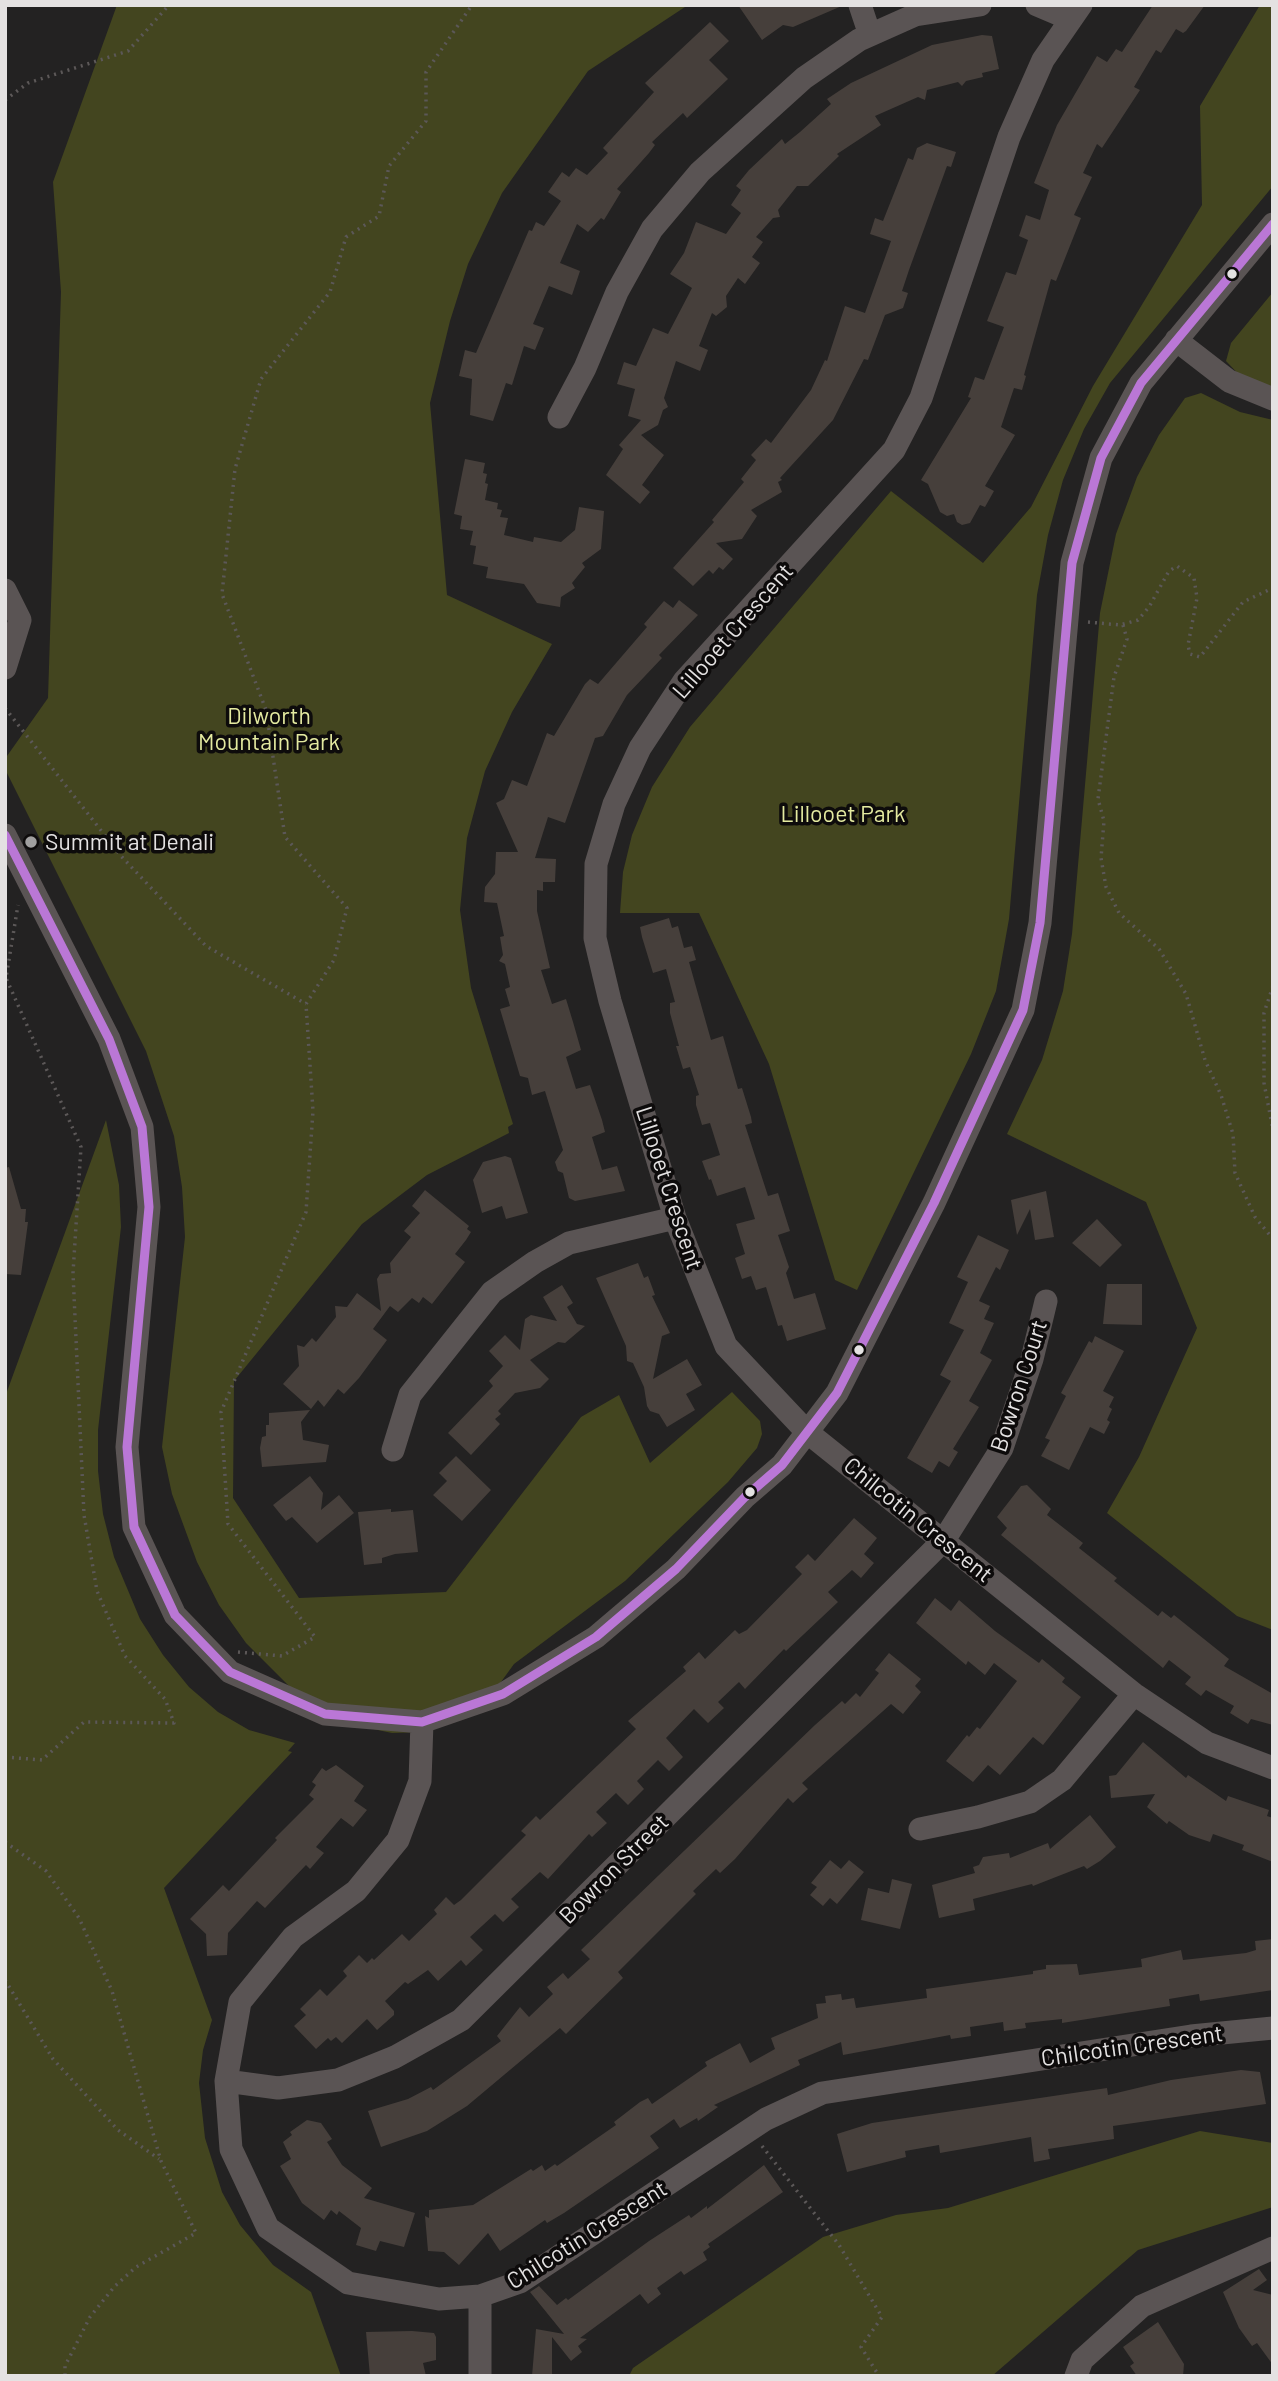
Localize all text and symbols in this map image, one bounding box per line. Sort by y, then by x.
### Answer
unlabelled marker [1225,267,1239,281]
street label: Lillooet Crescent [667,558,799,704]
park label: Dilworth Mountain Park [198,702,340,756]
park label: Lillooet Park [781,800,905,828]
place label: Summit at Denali [45,828,214,856]
marker: Summit at Denali [23,834,39,850]
street label: Lillooet Crescent [630,1103,708,1273]
street label: Bowron Court [985,1317,1053,1455]
unlabelled marker [852,1343,866,1357]
street label: Chilcotin Crescent [838,1452,998,1588]
unlabelled marker [743,1485,757,1499]
street label: Bowron Street [553,1808,675,1930]
street label: Chilcotin Crescent [1039,2020,1225,2072]
street label: Chilcotin Crescent [502,2175,672,2295]

